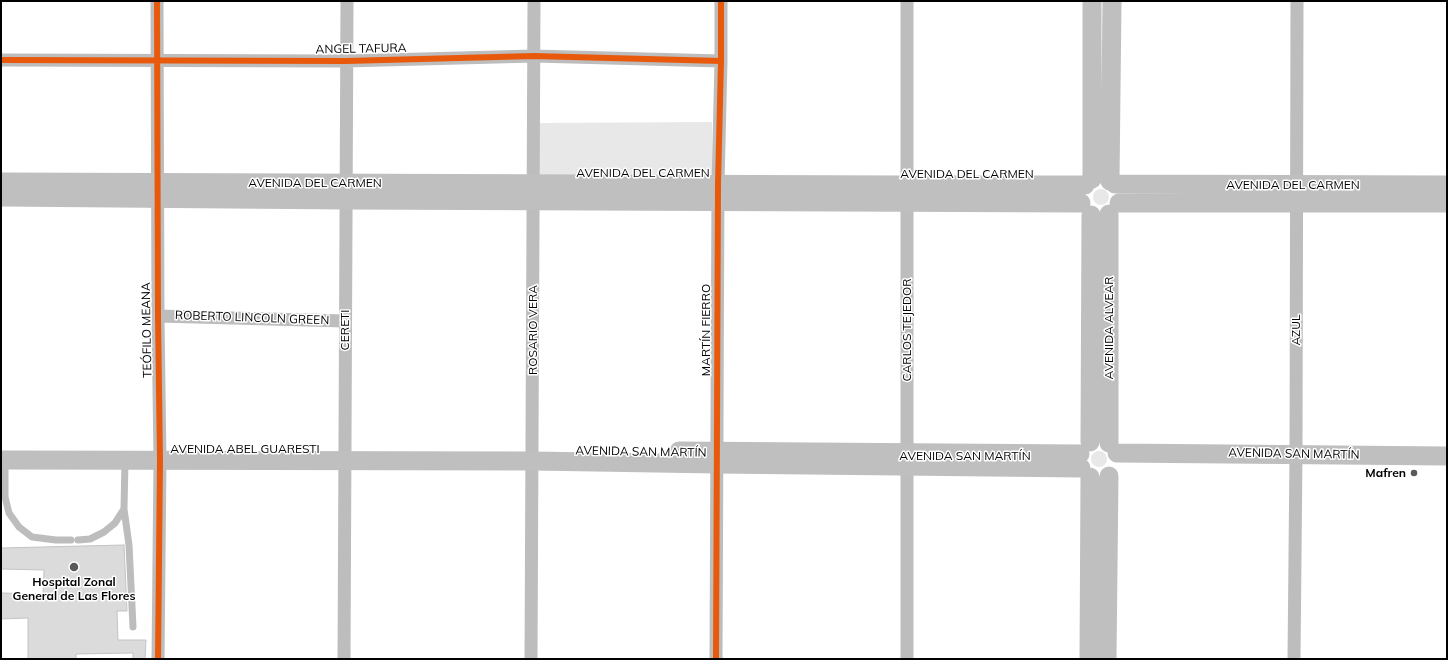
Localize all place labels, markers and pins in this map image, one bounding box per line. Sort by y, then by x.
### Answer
place label: Mafren [1365,466,1406,480]
marker: Mafren [1409,468,1419,478]
marker: Hospital Zonal General de Las Flores [68,561,80,573]
place label: Hospital Zonal General de Las Flores [13,575,135,603]

